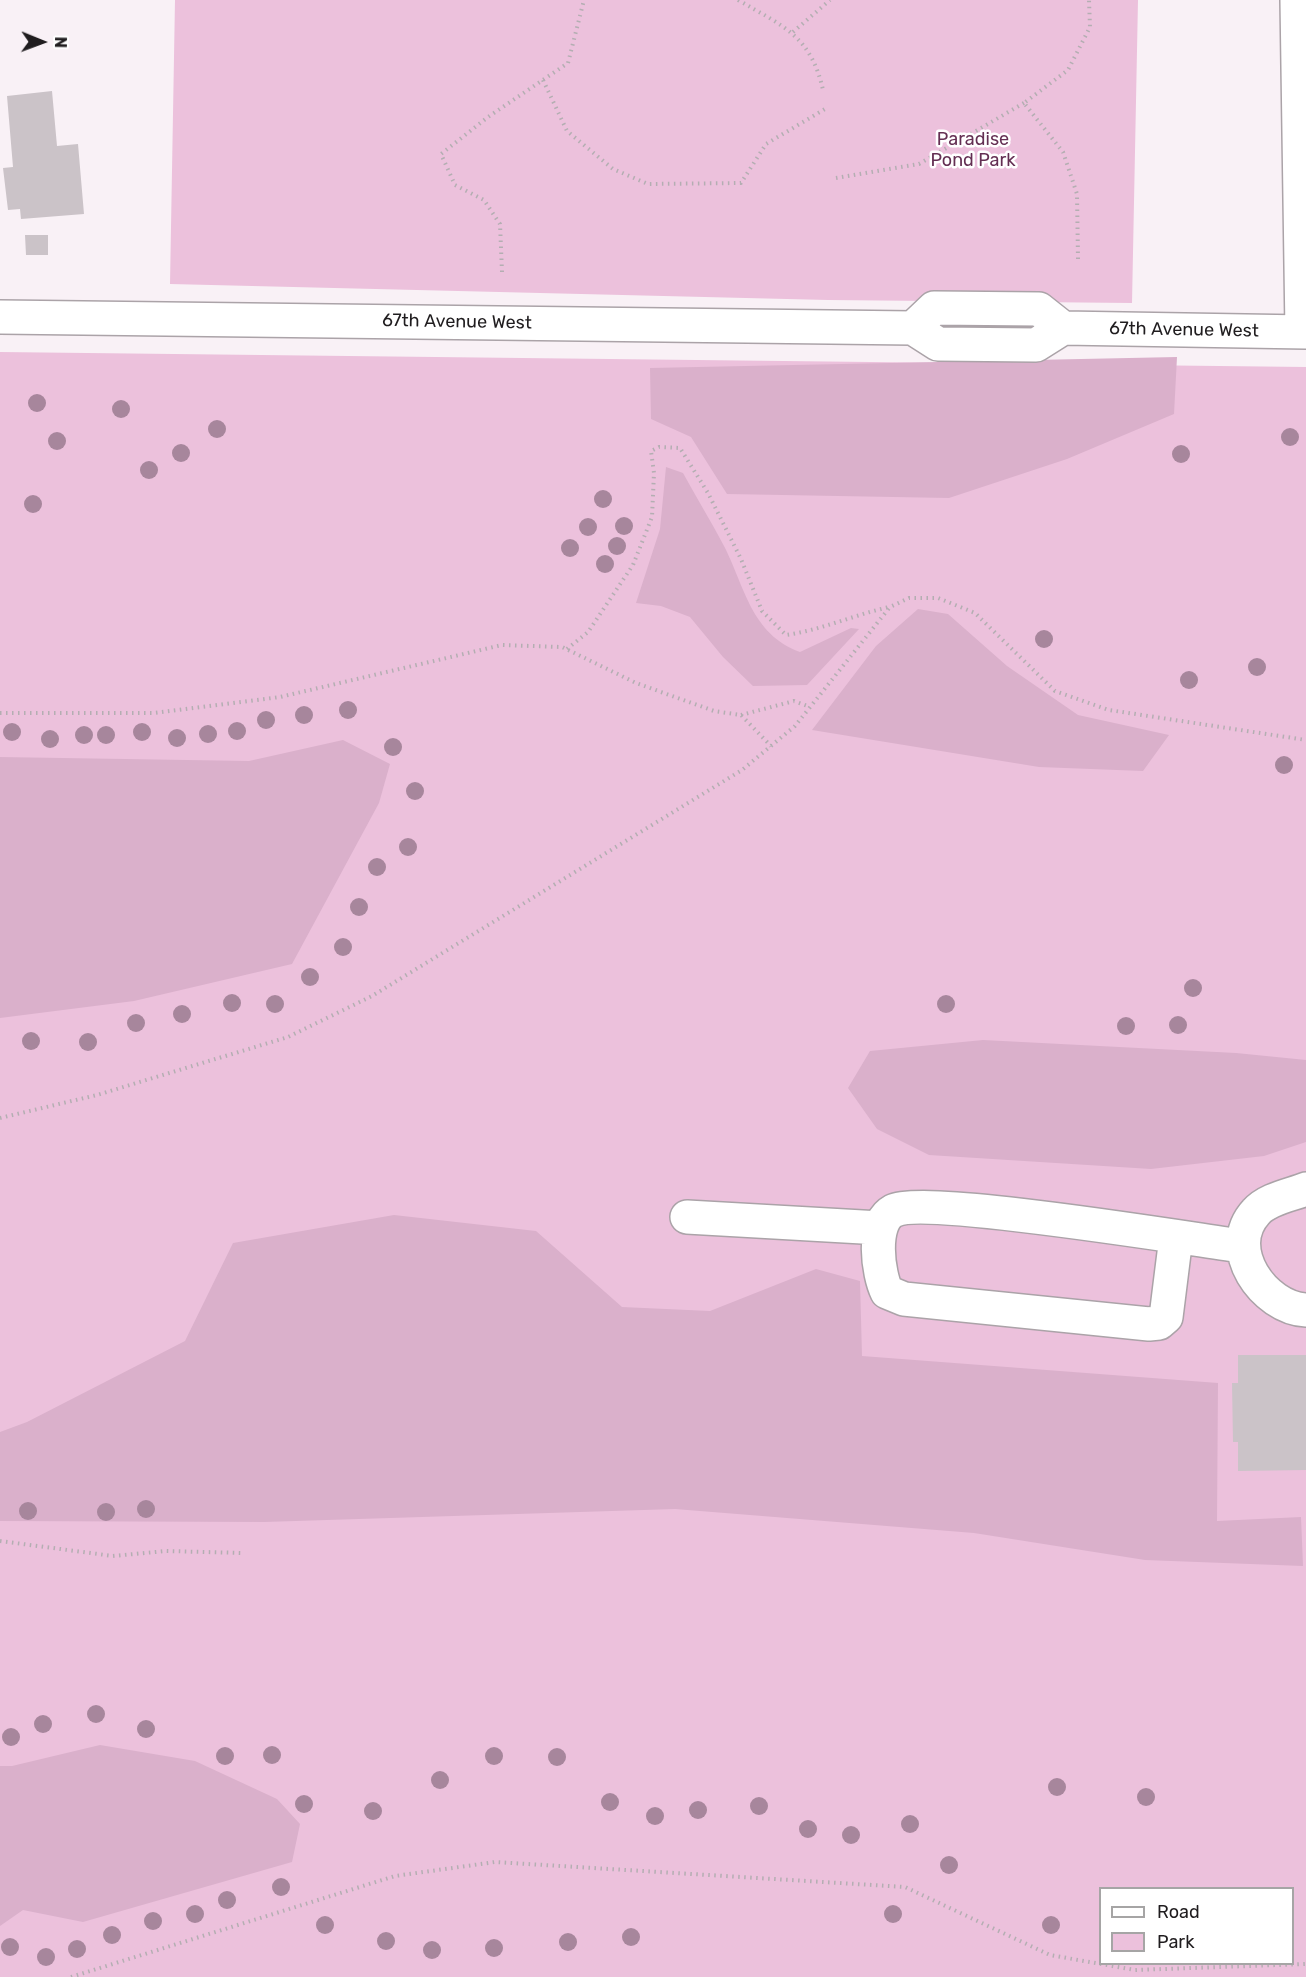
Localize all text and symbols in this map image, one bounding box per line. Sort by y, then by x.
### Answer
north arrow [12,12,72,72]
text: N [51,36,70,48]
park label: Paradise Pond Park [930,129,1016,172]
street label: 67th Avenue West [382,310,532,334]
street label: 67th Avenue West [1109,318,1259,342]
legend [1099,1887,1294,1965]
text: Road [1157,1901,1200,1923]
text: Park [1157,1931,1194,1953]

